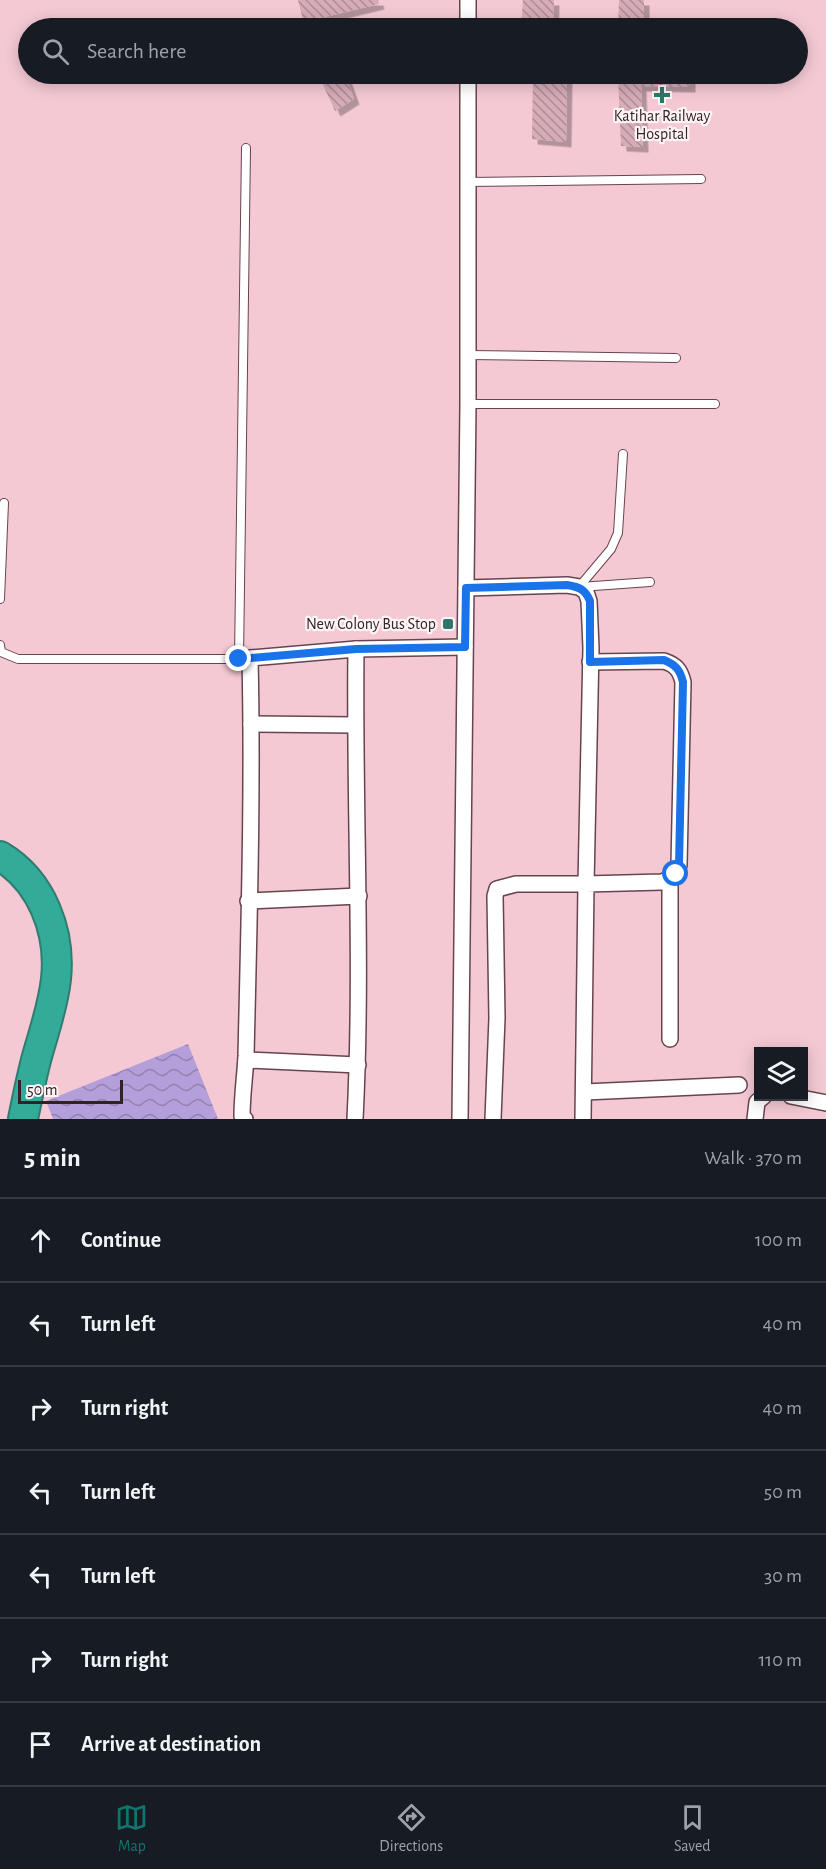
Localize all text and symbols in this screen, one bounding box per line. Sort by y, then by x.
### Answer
search box [18,18,808,84]
icon: search [39,35,72,68]
text: Search here [87,40,186,62]
marker: Katihar Railway Hospital [653,86,671,104]
place label: Katihar Railway Hospital [614,108,710,142]
place label: New Colony Bus Stop [306,616,436,633]
marker: New Colony Bus Stop [441,617,455,631]
route end [225,645,251,671]
route start [662,860,688,886]
map controls [754,1047,808,1101]
button: layers [754,1047,808,1101]
scale bar [18,1077,123,1104]
text: 50 m [27,1082,58,1098]
text: 5 min [24,1145,81,1171]
text: Walk · 370 m [704,1148,802,1168]
icon: ahead [24,1224,57,1257]
text: Continue [81,1229,161,1251]
text: 100 m [755,1230,802,1250]
icon: left [24,1308,57,1341]
text: Turn left [81,1313,155,1335]
text: 40 m [763,1314,802,1334]
icon: right [24,1392,57,1425]
text: Turn right [81,1397,168,1419]
text: 40 m [763,1398,802,1418]
icon: left [24,1476,57,1509]
text: Turn left [81,1481,155,1503]
text: 50 m [764,1482,802,1502]
icon: left [24,1560,57,1593]
text: Turn left [81,1565,155,1587]
text: 30 m [764,1566,802,1586]
icon: right [24,1644,57,1677]
text: Turn right [81,1649,168,1671]
text: 110 m [758,1650,802,1670]
icon: arrive [24,1728,57,1761]
text: Arrive at destination [81,1733,261,1755]
tab: Map [115,1801,148,1856]
tab: Directions [379,1801,443,1856]
tab: Saved [674,1801,711,1856]

